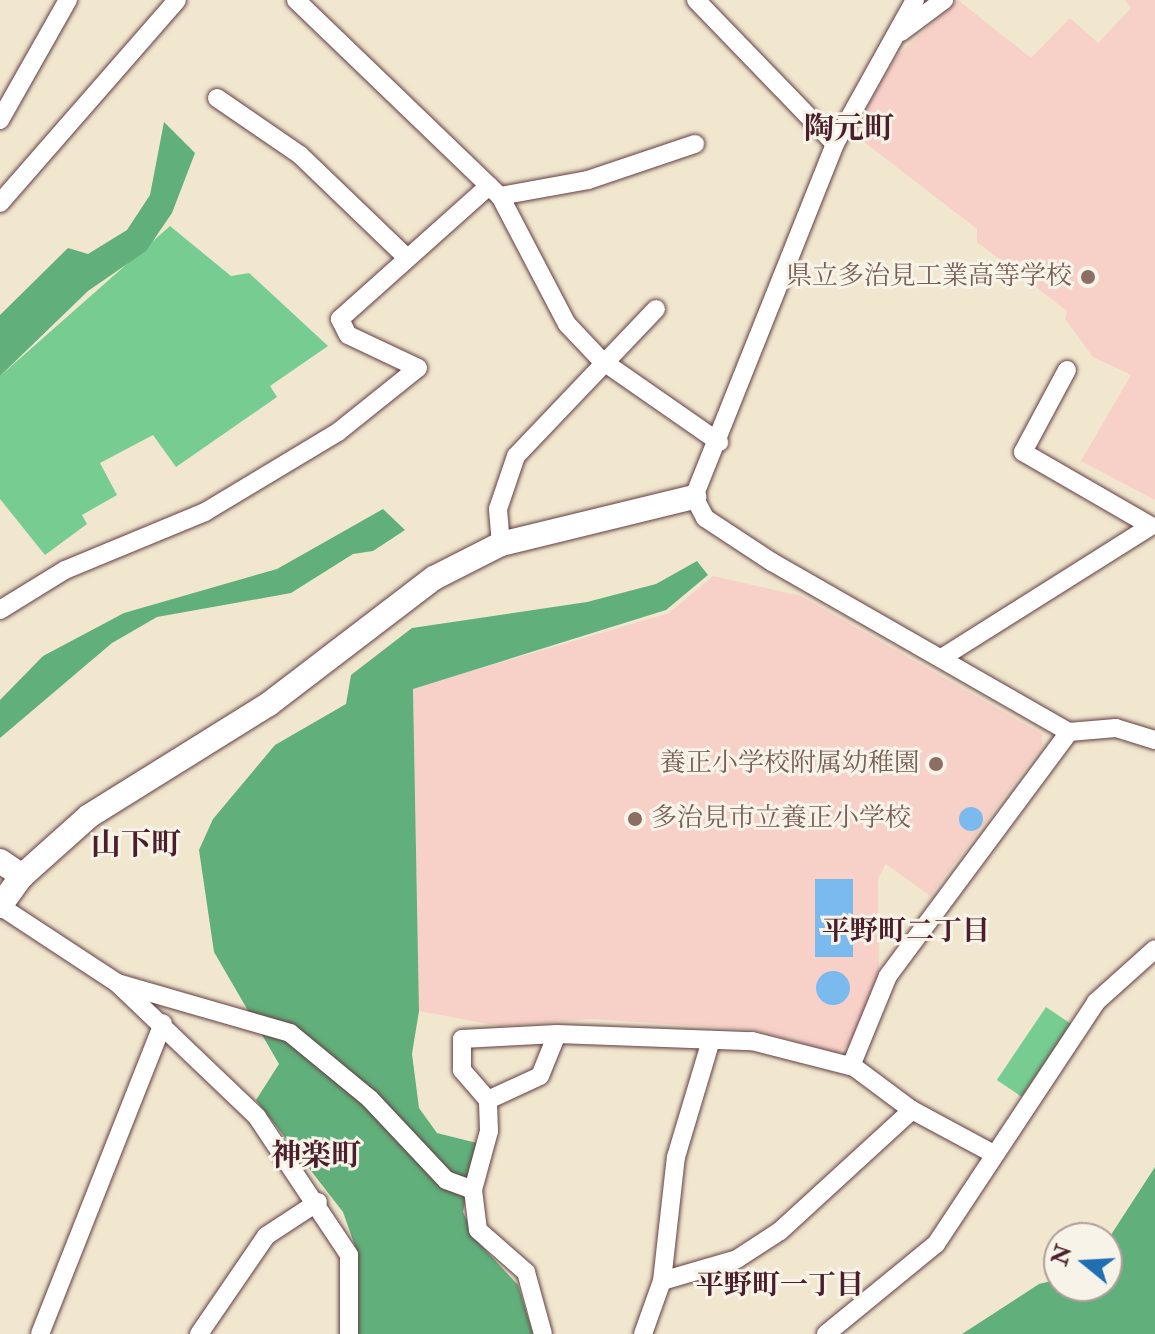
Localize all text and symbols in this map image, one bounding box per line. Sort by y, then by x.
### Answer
district label: 陶元町 [804,111,894,147]
place label: 県立多治見工業高等学校 [786,261,1072,293]
marker: 県立多治見工業高等学校 [1079,268,1097,286]
place label: 養正小学校附属幼稚園 [660,748,920,780]
marker: 養正小学校附属幼稚園 [927,755,945,773]
place label: 多治見市立養正小学校 [651,803,911,835]
marker: 多治見市立養正小学校 [626,810,644,828]
district label: 山下町 [91,827,181,863]
district label: 平野町二丁目 [822,915,990,949]
district label: 神楽町 [271,1138,361,1174]
north arrow [1043,1222,1123,1302]
text: N [1046,1242,1078,1269]
district label: 平野町一丁目 [696,1269,864,1303]

